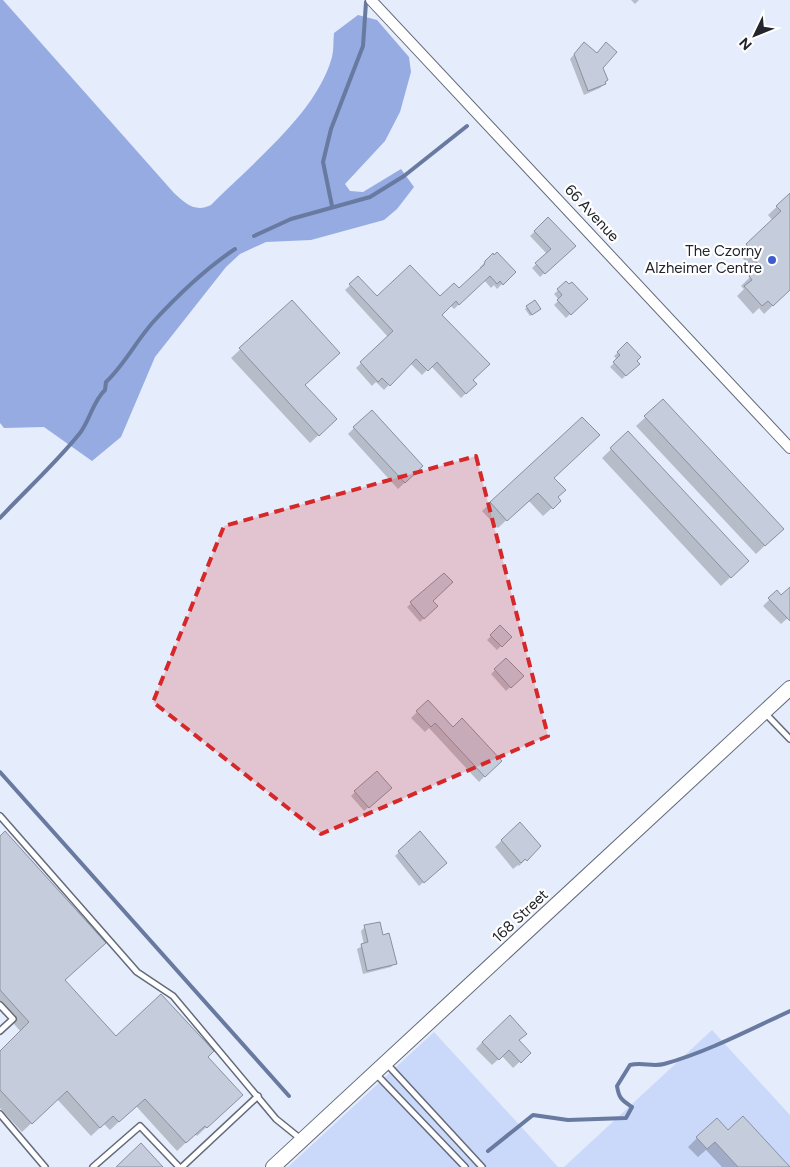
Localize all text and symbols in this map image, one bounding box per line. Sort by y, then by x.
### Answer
north arrow [730,10,780,60]
text: N [736,34,756,53]
street label: 66 Avenue [561,181,623,245]
place label: The Czorny Alzheimer Centre [645,242,762,277]
marker: The Czorny Alzheimer Centre [766,254,778,266]
street label: 168 Street [488,885,552,946]

